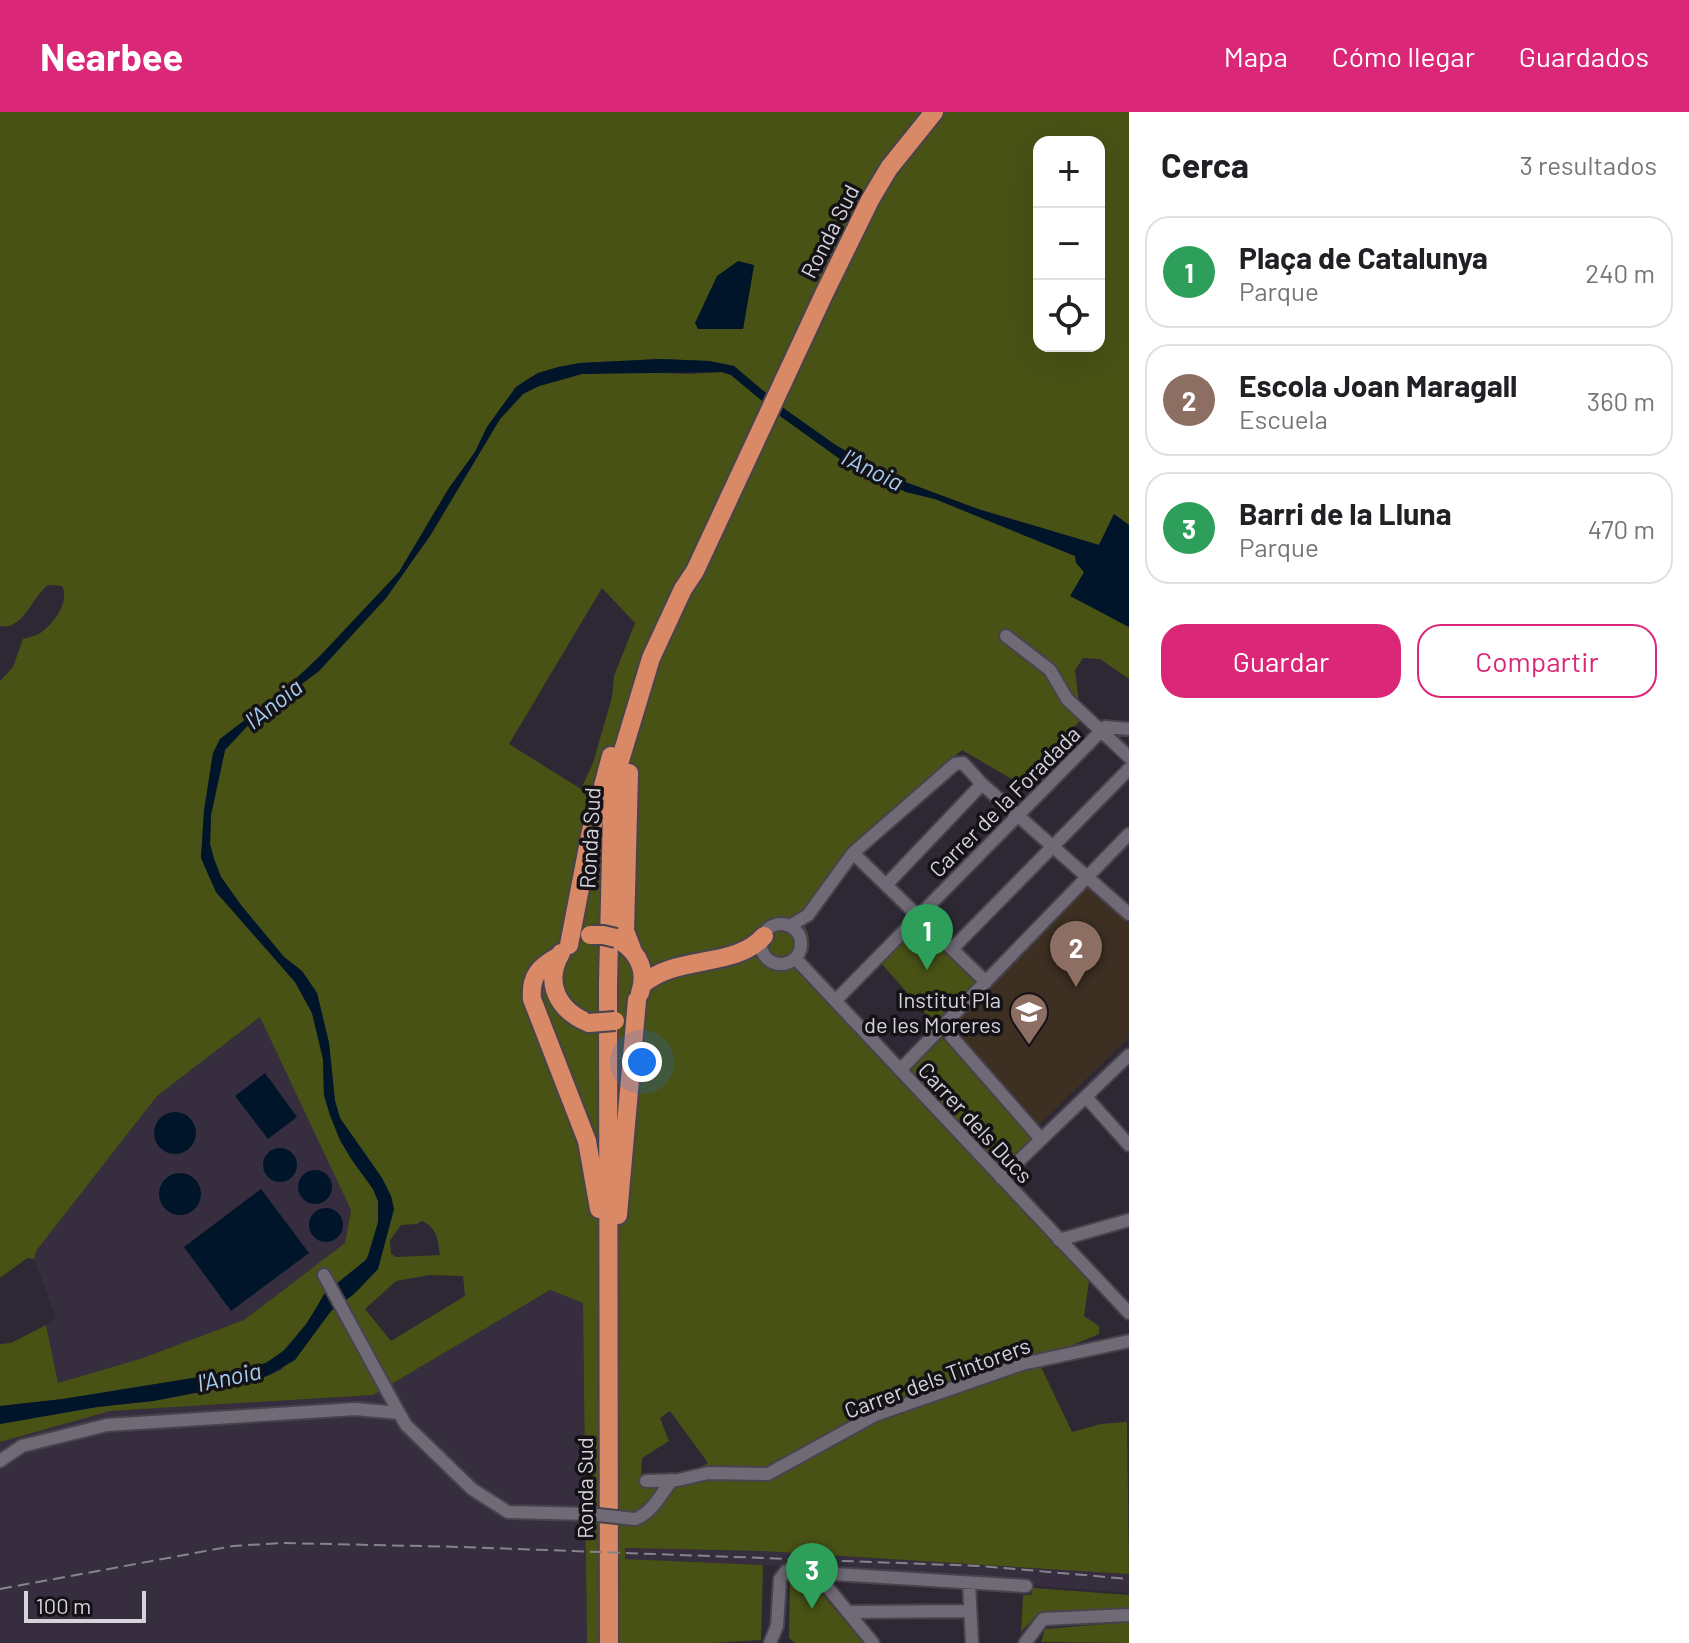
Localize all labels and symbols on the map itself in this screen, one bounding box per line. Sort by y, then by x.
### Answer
street label: Ronda Sud [794,180,864,282]
water label: l'Anoia [837,442,909,496]
water label: l'Anoia [239,672,307,734]
street label: Carrer de la Foradada [923,720,1085,882]
street label: Ronda Sud [573,787,605,889]
pin: 1 [901,904,953,970]
pin: 2 [1050,921,1102,987]
place label: Institut Pla de les Moreres [864,986,1001,1037]
school or university icon: Institut Pla de les Moreres [1008,991,1050,1046]
your location [622,1042,662,1082]
street label: Carrer dels Ducs [914,1056,1038,1188]
street label: Carrer dels Tintorers [841,1331,1033,1423]
water label: l'Anoia [194,1355,264,1397]
street label: Ronda Sud [571,1437,597,1539]
pin: 3 [786,1543,838,1609]
scale bar [24,1587,146,1623]

